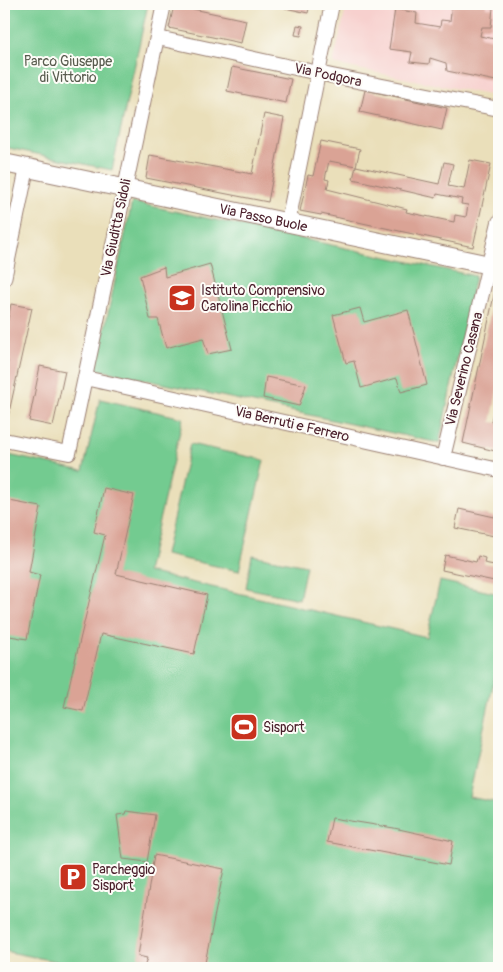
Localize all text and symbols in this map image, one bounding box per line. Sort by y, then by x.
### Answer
park label: Parco Giuseppe di Vittorio [24,53,112,86]
street label: Via Podgora [293,60,363,90]
street label: Via Giuditta Sidoli [97,177,135,279]
street label: Via Passo Buole [218,200,309,235]
place label: Istituto Comprensivo Carolina Picchio [201,282,325,315]
school or university icon: Istituto Comprensivo Carolina Picchio [167,283,197,313]
street label: Via Severino Casana [442,310,486,428]
street label: Via Berruti e Ferrero [233,403,351,446]
sports icon: Sisport [229,712,259,742]
place label: Sisport [263,719,305,736]
place label: Parcheggio Sisport [92,861,156,894]
parking icon: Parcheggio Sisport [58,862,88,892]

